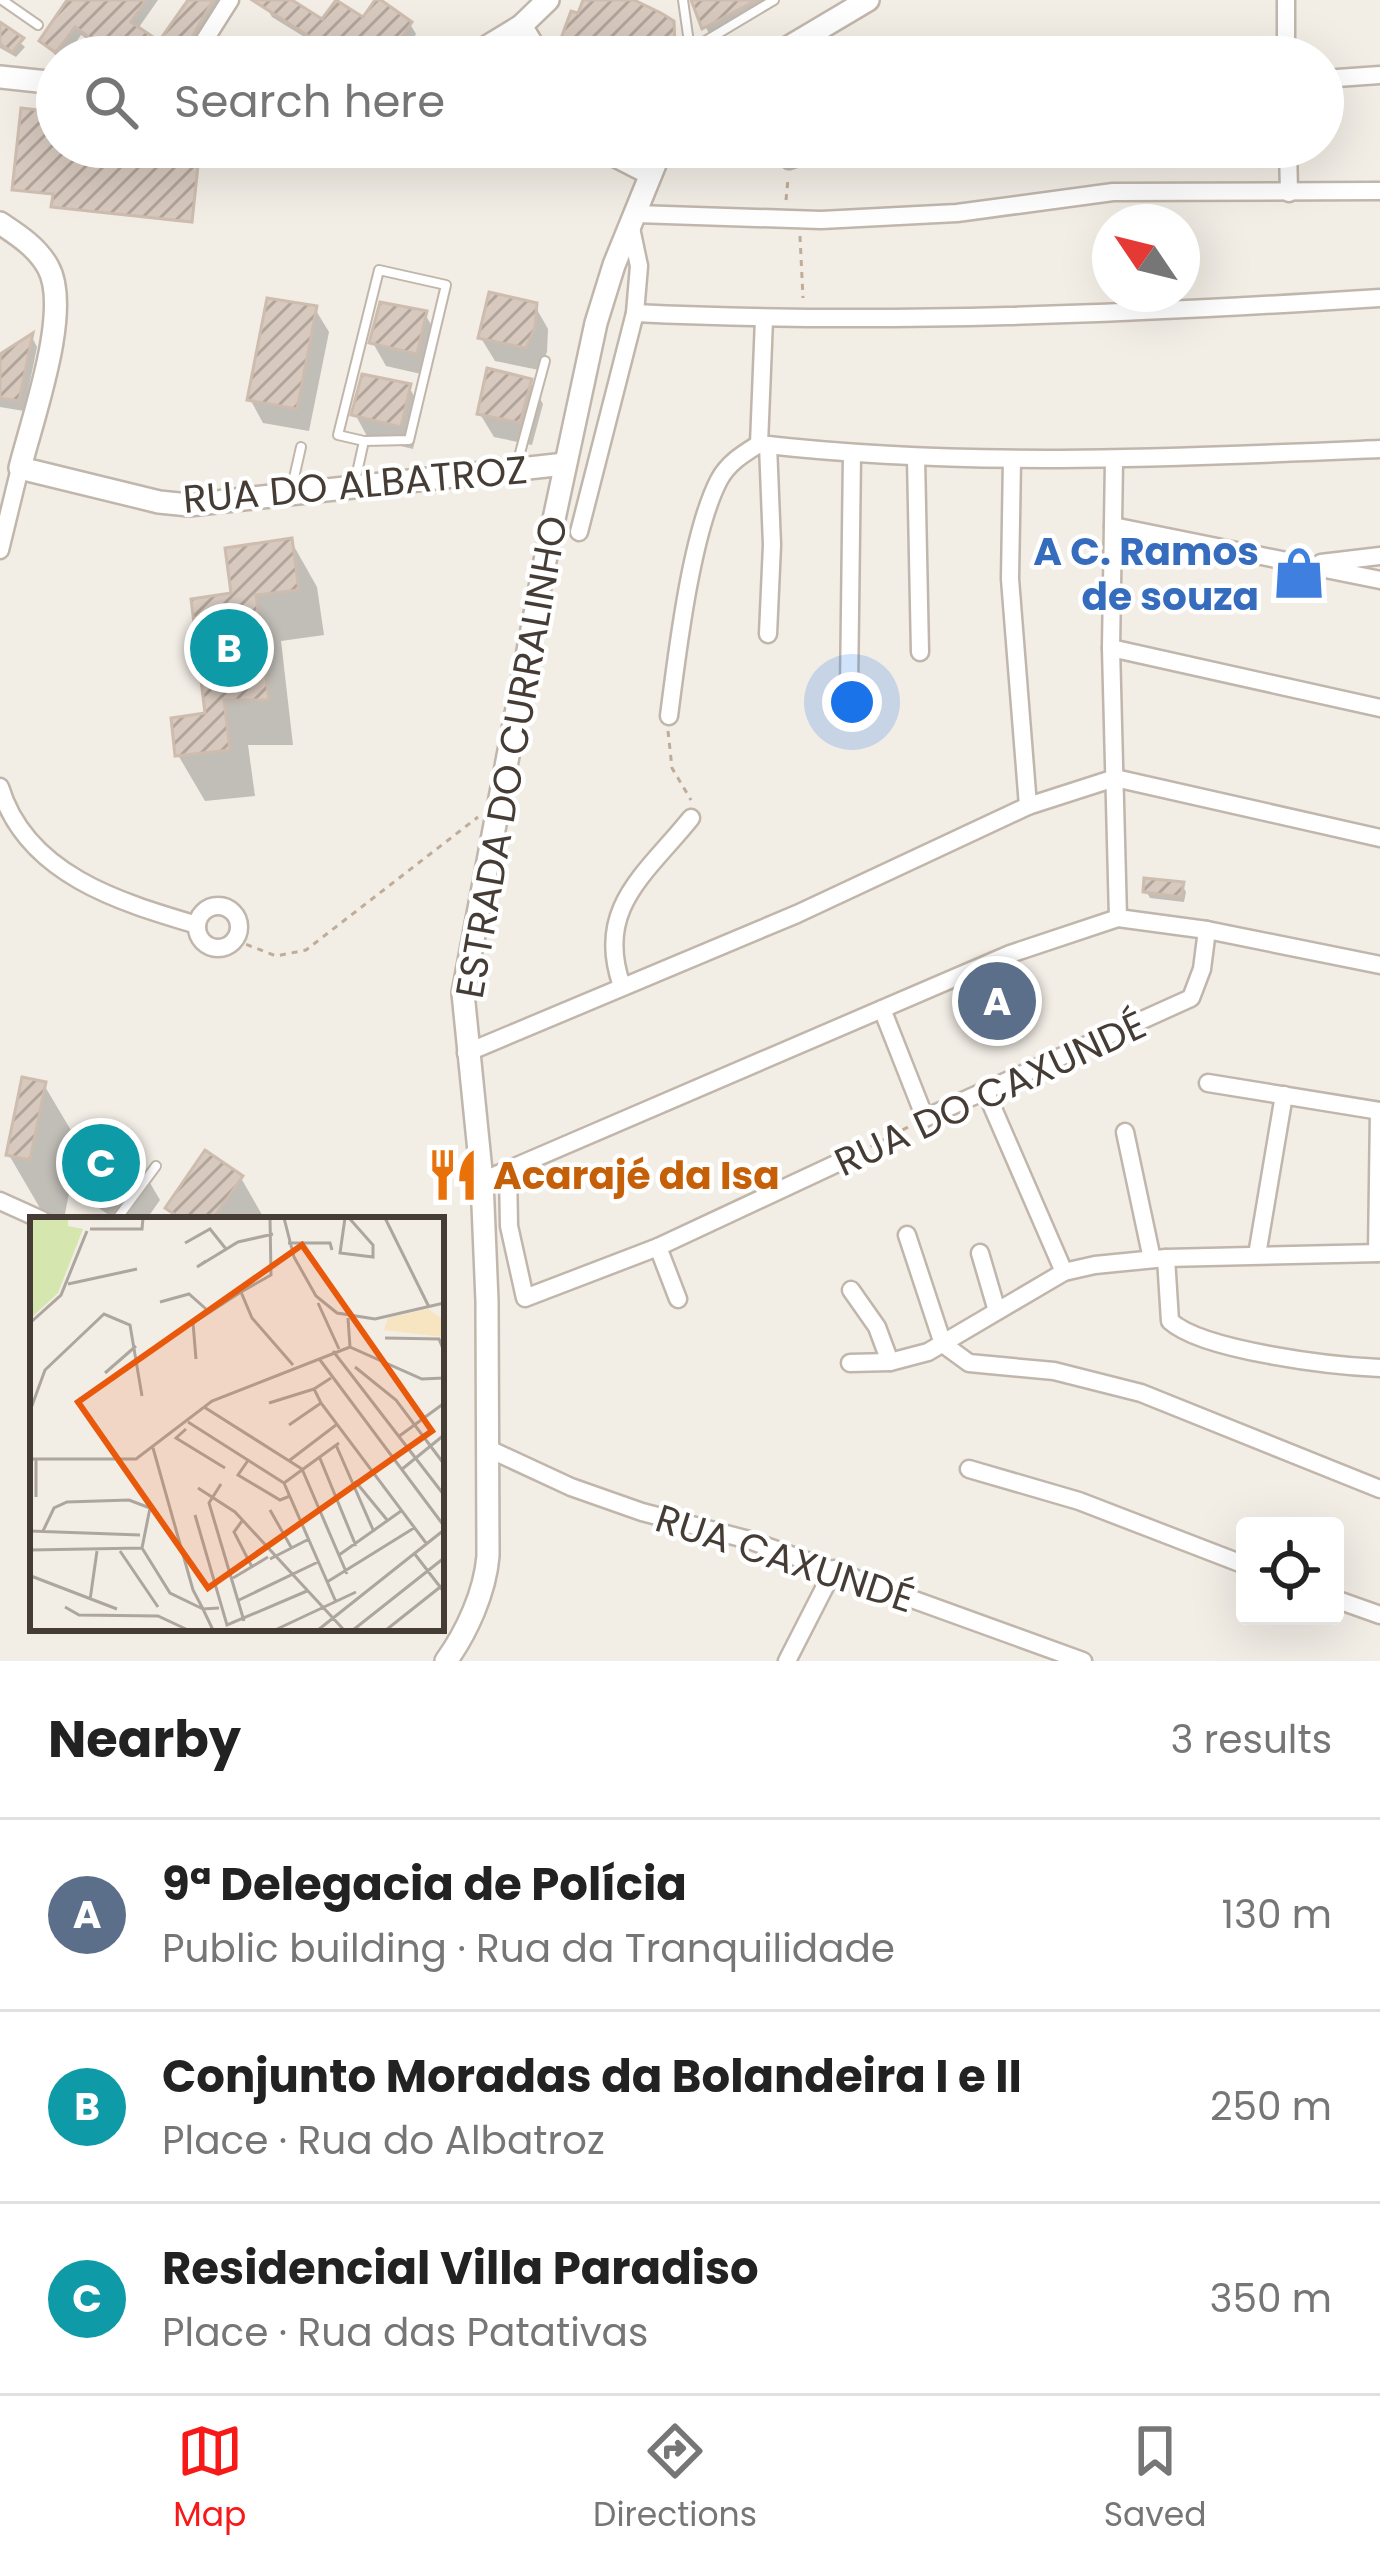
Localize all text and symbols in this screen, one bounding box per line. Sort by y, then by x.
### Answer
search box [36,36,1344,168]
icon: search [78,69,144,135]
text: Search here [174,70,445,133]
north arrow [1092,204,1200,312]
street label: RUA DO ALBATROZ [181,442,529,527]
street label: ESTRADA DO CURRALINHO [442,512,581,1002]
place label: A C. Ramos de souza [1033,524,1259,624]
shop icon: A C. Ramos de souza [1270,544,1328,602]
pin: B [190,603,268,693]
your location [822,672,882,732]
pin: A [958,956,1036,1046]
street label: RUA DO CAXUNDÉ [827,1001,1153,1185]
pin: C [62,1118,140,1208]
restaurant icon: Acarajé da Isa [424,1146,482,1204]
place label: Acarajé da Isa [493,1148,780,1203]
inset map [30,1217,444,1631]
street label: RUA CAXUNDÉ [649,1491,921,1626]
map controls [1236,1517,1344,1625]
button: locate [1236,1517,1344,1625]
text: Nearby [48,1703,241,1775]
text: 3 results [1170,1712,1332,1767]
text: 9ª Delegacia de Polícia [162,1853,687,1916]
text: A [73,1887,101,1942]
text: 130 m [1221,1887,1332,1942]
text: Public building · Rua da Tranquilidade [162,1921,895,1976]
text: Conjunto Moradas da Bolandeira I e II [162,2045,1022,2108]
text: B [74,2079,100,2134]
text: 250 m [1210,2079,1332,2134]
text: Place · Rua do Albatroz [162,2113,605,2168]
text: Residencial Villa Paradiso [162,2237,759,2300]
text: C [72,2271,102,2326]
text: 350 m [1209,2271,1332,2326]
text: Place · Rua das Patativas [162,2305,648,2360]
tab: Map [173,2418,246,2540]
tab: Directions [593,2418,757,2540]
tab: Saved [1104,2418,1207,2540]

